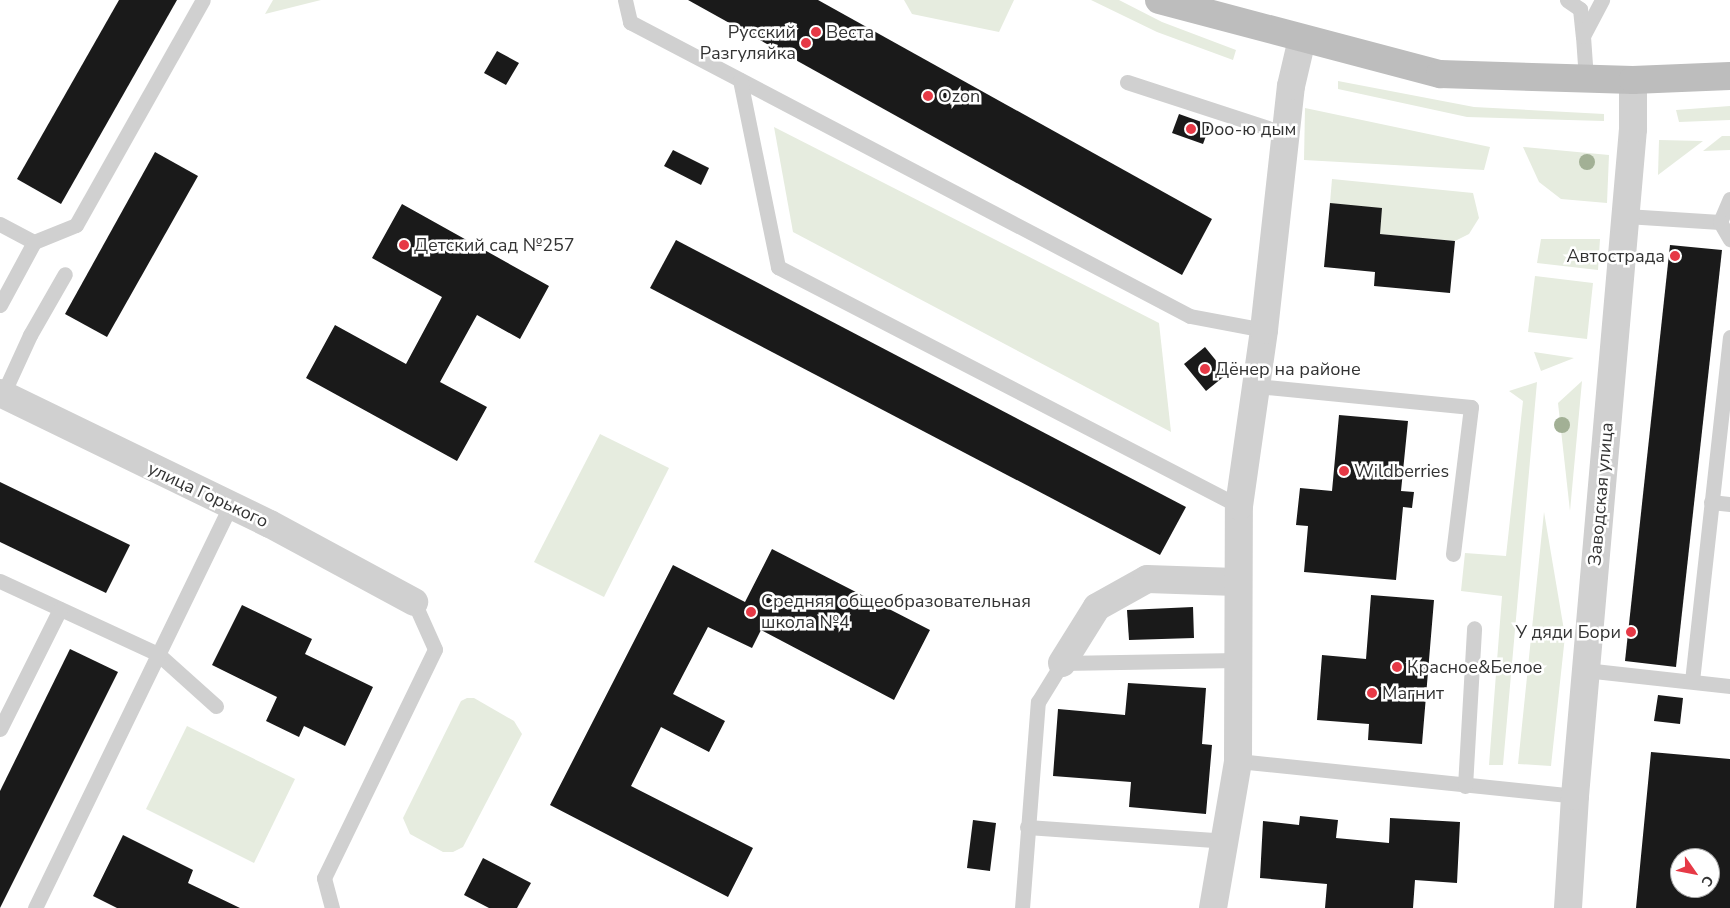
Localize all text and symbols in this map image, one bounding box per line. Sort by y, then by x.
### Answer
place label: Веста [826,21,874,43]
place label: Русский Разгуляйка [700,22,796,64]
marker: Веста [810,26,822,38]
marker: Русский Разгуляйка [800,37,812,49]
place label: Ozon [938,85,980,107]
marker: Ozon [922,90,934,102]
place label: Doo-ю дым [1201,118,1296,140]
marker: Doo-ю дым [1185,123,1197,135]
place label: Детский сад №257 [414,234,575,256]
marker: Детский сад №257 [398,239,410,251]
place label: Автострада [1566,245,1665,267]
marker: Автострада [1669,250,1681,262]
place label: Дёнер на районе [1215,358,1361,380]
marker: Дёнер на районе [1199,363,1211,375]
street label: Заводская улица [1584,421,1618,567]
street label: улица Горького [144,458,272,532]
place label: Wildberries [1354,460,1449,482]
marker: Wildberries [1338,465,1350,477]
place label: Средняя общеобразовательная школа №4 [761,591,1031,634]
marker: Средняя общеобразовательная школа №4 [745,606,757,618]
place label: У дяди Бори [1515,621,1621,643]
marker: У дяди Бори [1625,626,1637,638]
place label: Красное&Белое [1407,656,1542,678]
marker: Красное&Белое [1391,661,1403,673]
place label: Магнит [1382,682,1444,704]
marker: Магнит [1366,687,1378,699]
north arrow [1670,848,1720,898]
text: С [1697,872,1718,890]

